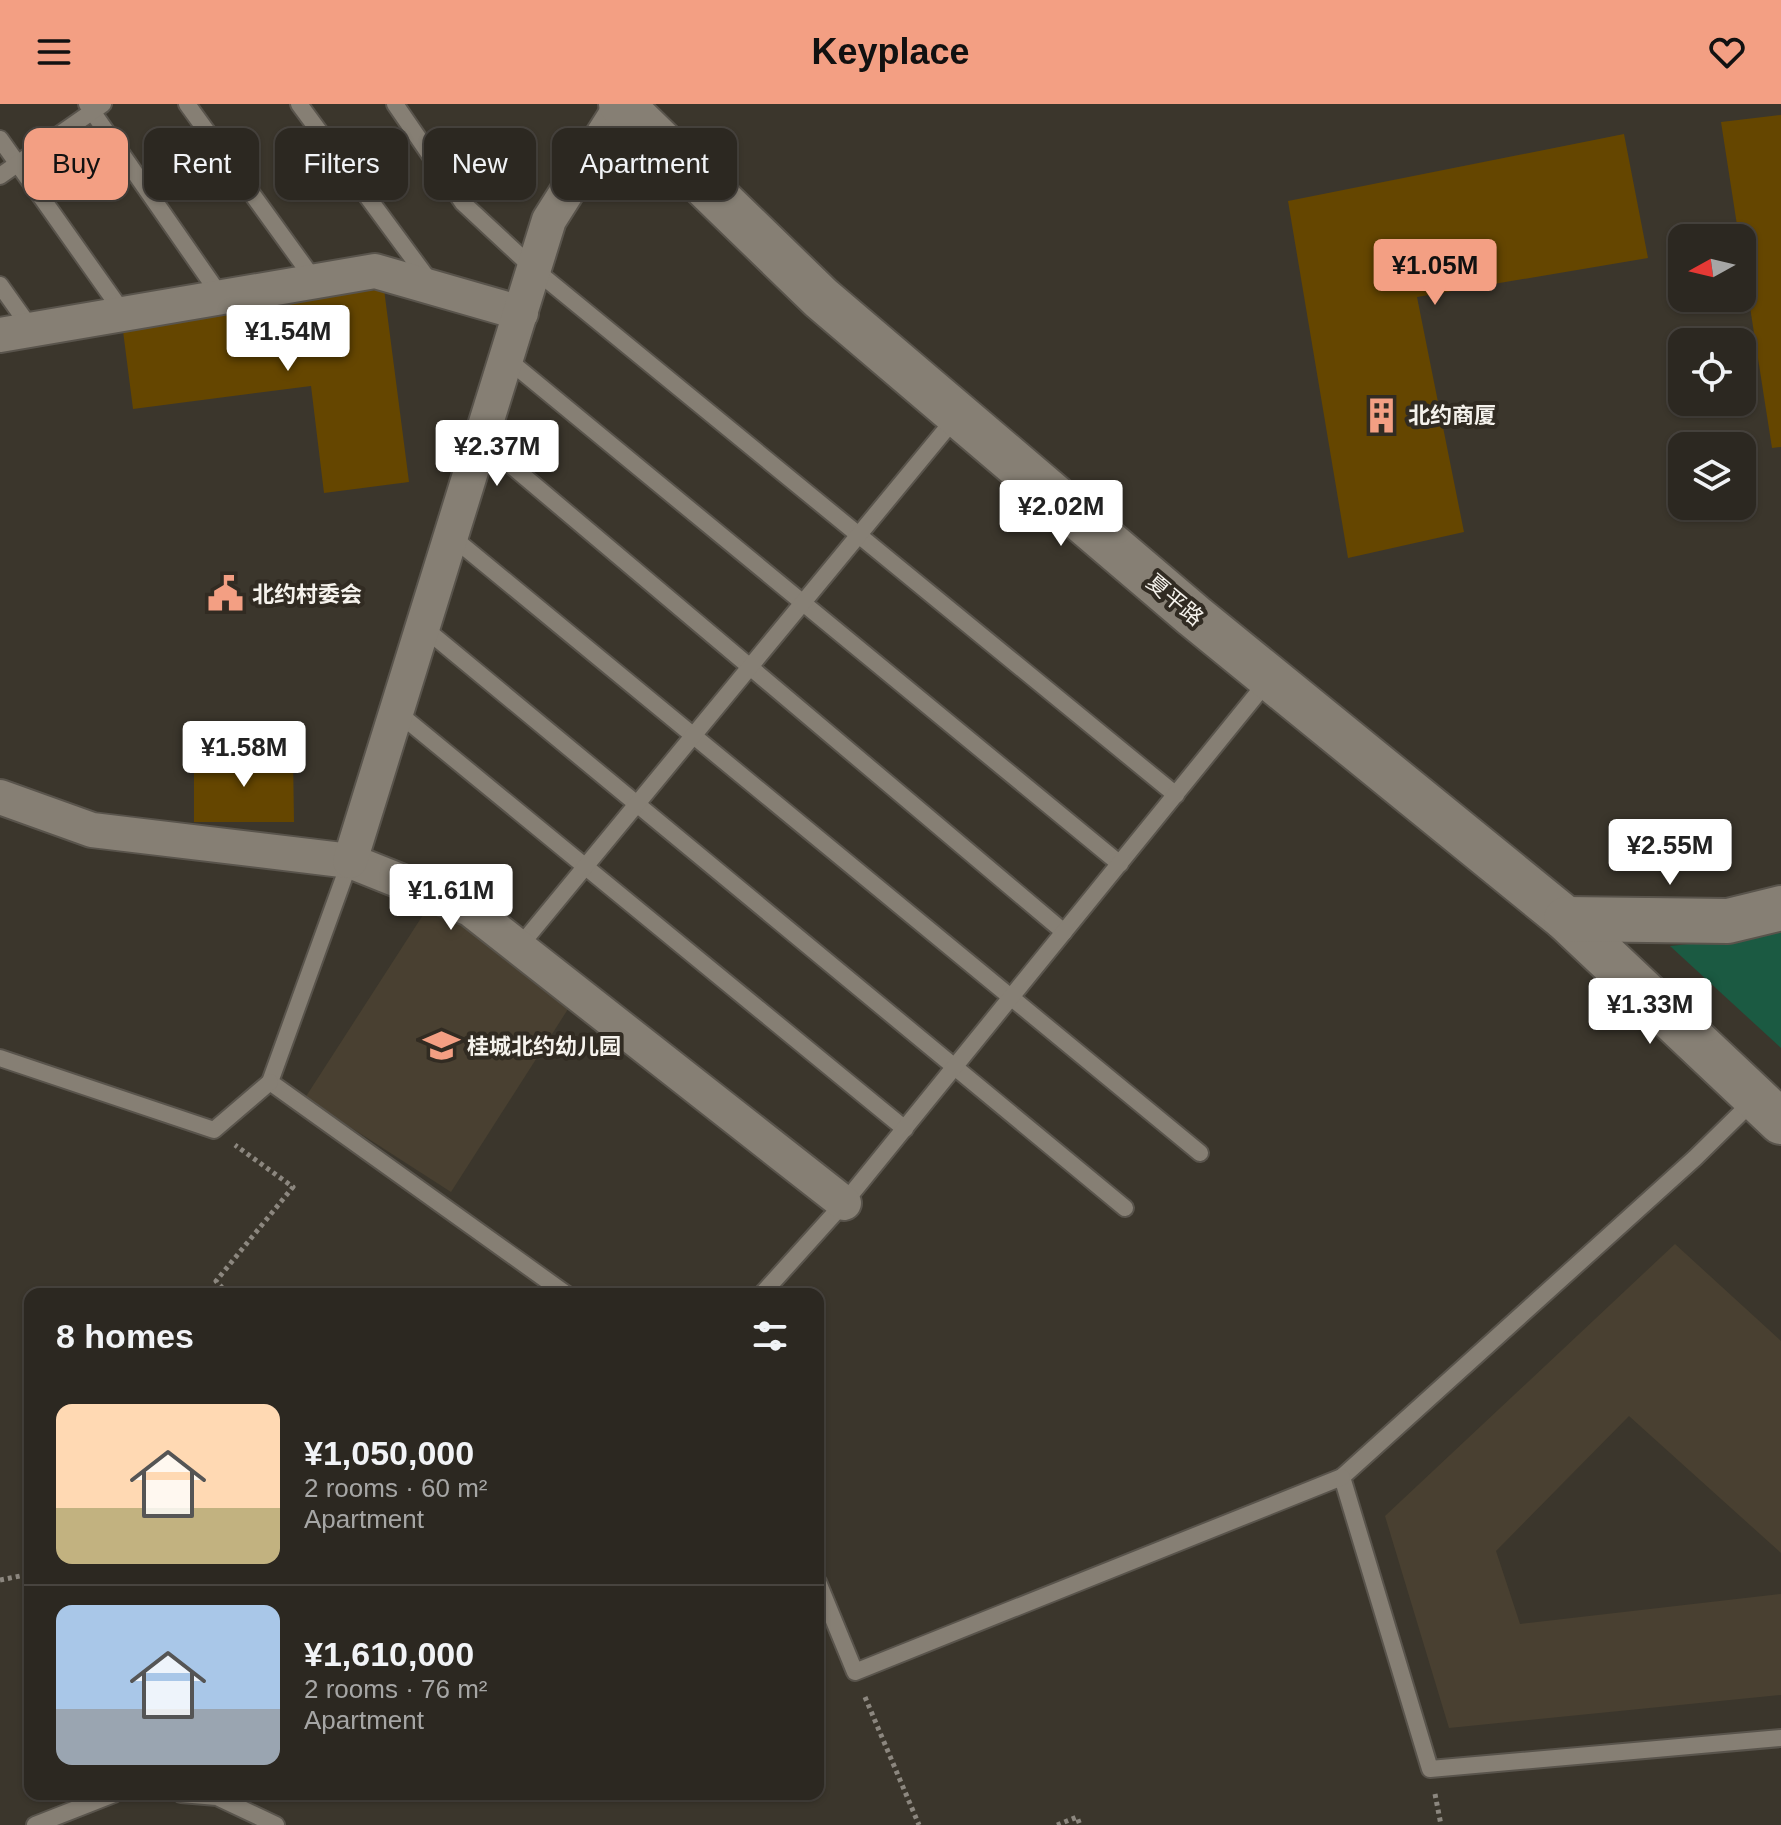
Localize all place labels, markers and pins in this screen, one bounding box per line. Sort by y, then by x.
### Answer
pin: ¥1.05M [1370,239,1500,307]
pin: ¥1.54M [223,305,353,373]
building icon: 北约商厦 [1363,396,1401,434]
place label: 北约商厦 [1408,403,1496,428]
pin: ¥2.37M [432,420,562,488]
pin: ¥2.02M [996,480,1126,548]
public building icon: 北约村委会 [207,575,245,613]
place label: 北约村委会 [252,582,362,607]
pin: ¥1.58M [179,721,309,789]
pin: ¥2.55M [1605,819,1735,887]
pin: ¥1.61M [386,864,516,932]
pin: ¥1.33M [1585,978,1715,1046]
school or university icon: 桂城北约幼儿园 [422,1027,460,1065]
place label: 桂城北约幼儿园 [467,1034,621,1059]

